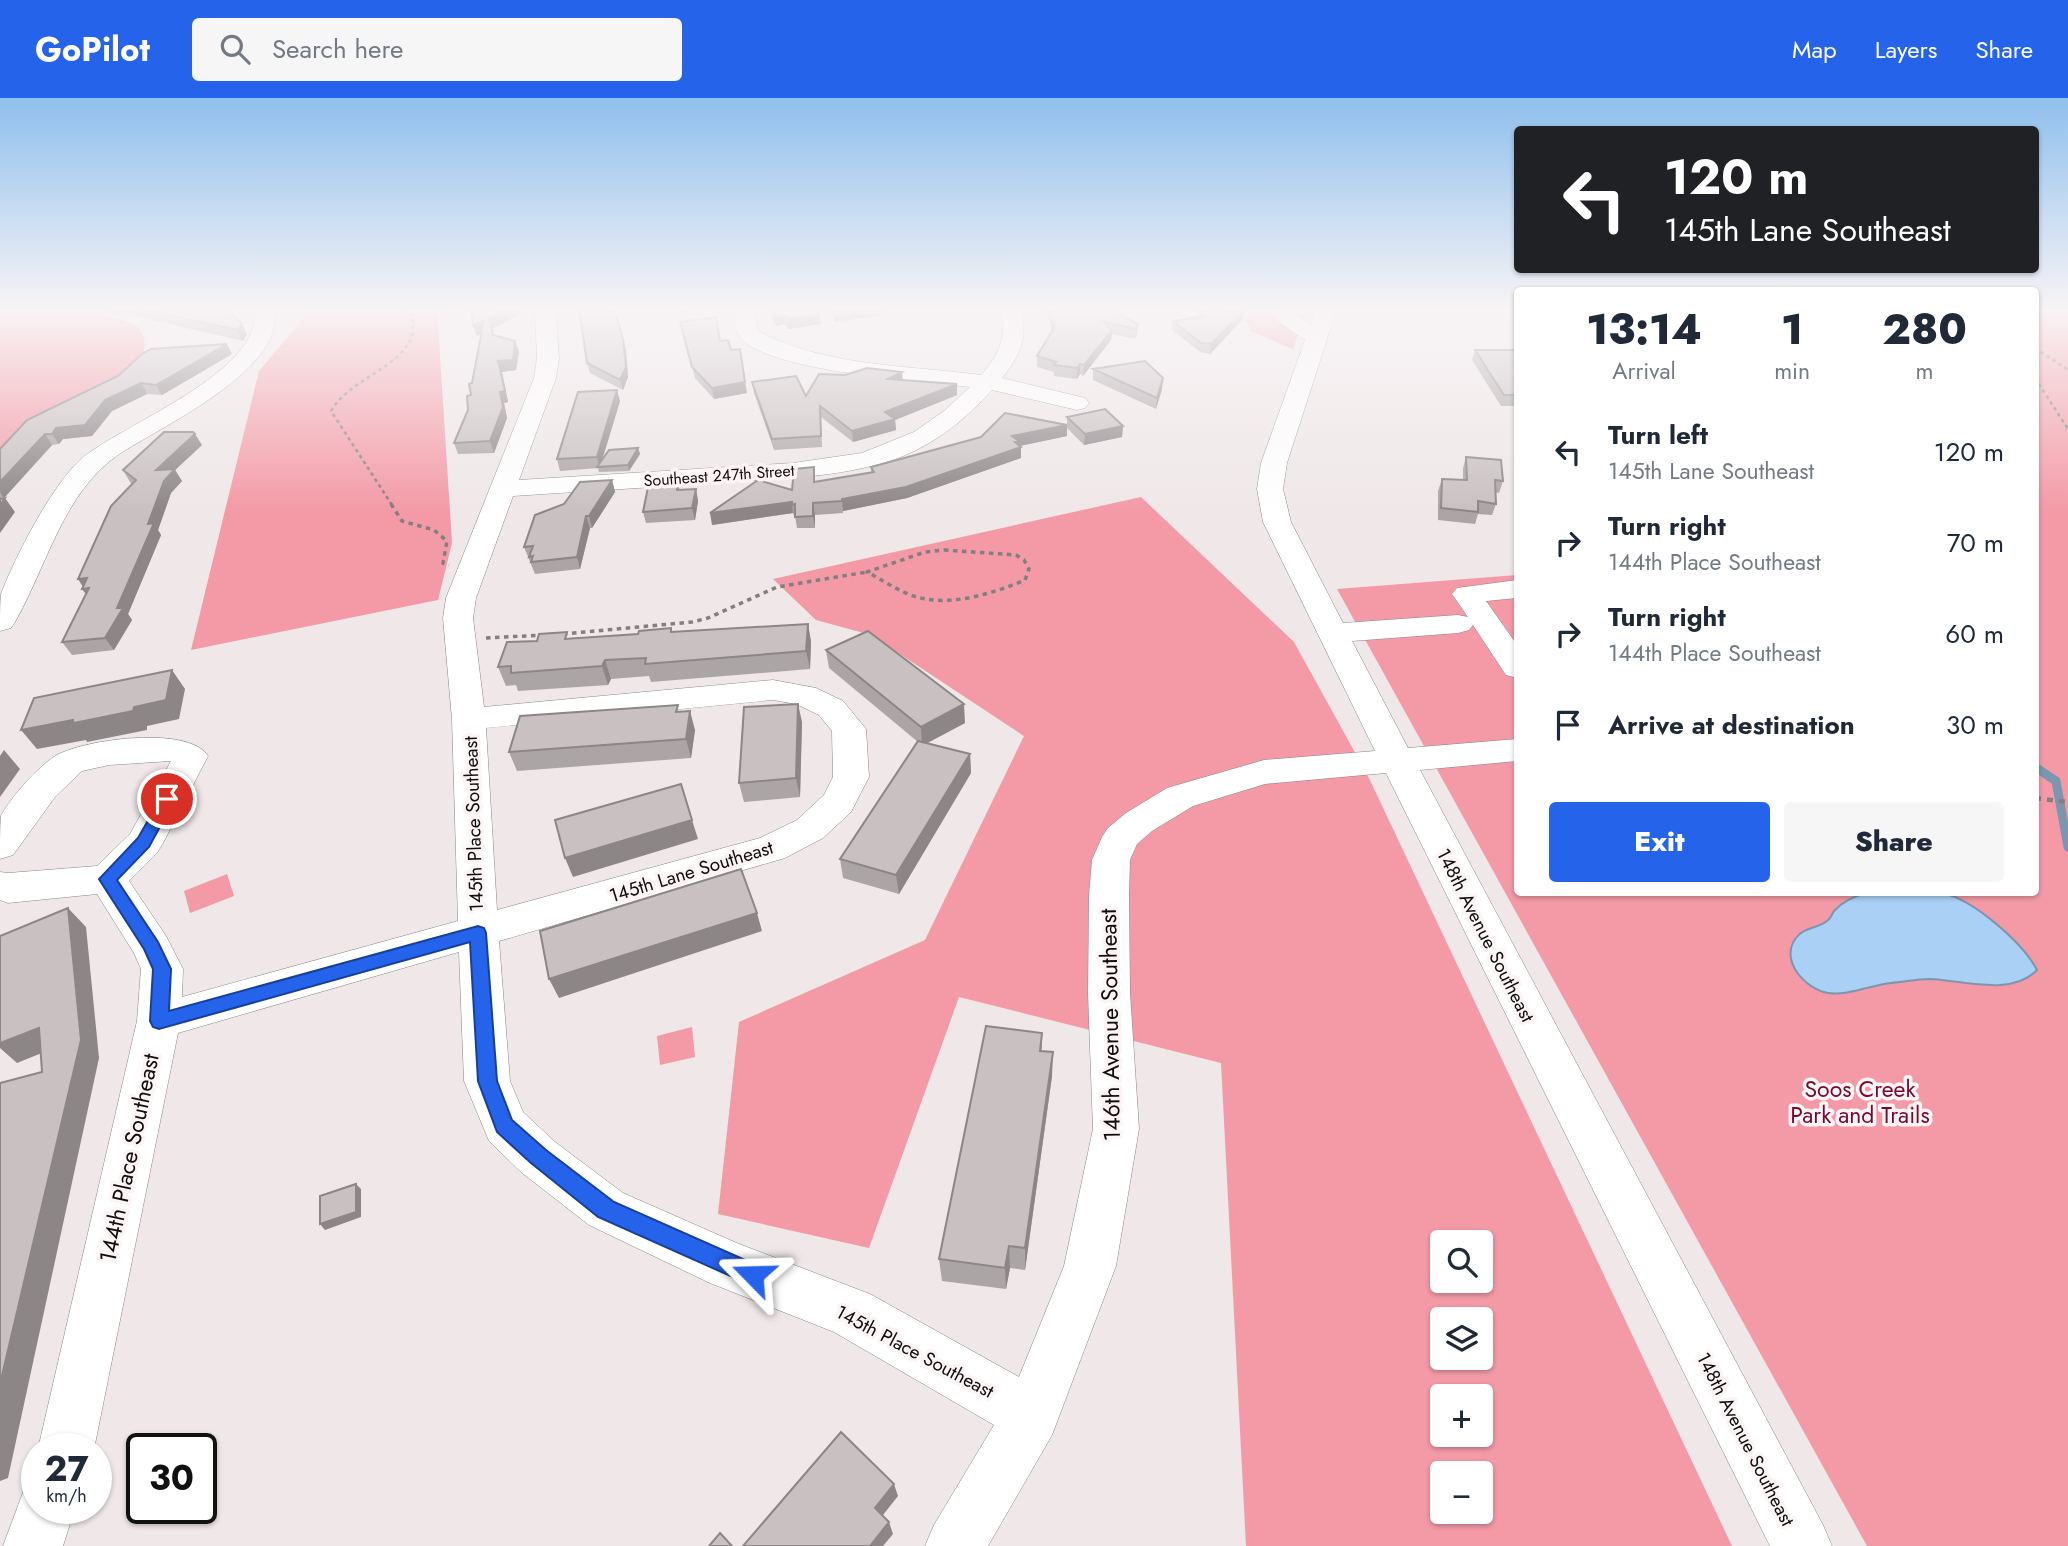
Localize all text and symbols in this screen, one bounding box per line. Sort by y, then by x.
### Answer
search box [192,18,682,81]
text: GoPilot [35,26,150,73]
icon: search [216,30,254,68]
text: Search here [272,30,403,68]
text: Map [1792,32,1837,67]
text: Layers [1875,32,1937,67]
text: Share [1975,32,2033,67]
text: 120 m [1664,142,1808,212]
icon: left [1549,154,1640,245]
text: 145th Lane Southeast [1664,207,1951,253]
text: 13:14 [1586,299,1702,360]
text: 1 [1781,299,1803,360]
text: 280 [1882,299,1967,360]
text: Arrival [1612,354,1676,388]
text: min [1774,354,1810,388]
text: m [1916,354,1934,388]
text: Turn left [1608,416,1708,454]
icon: left [1549,433,1587,471]
text: 120 m [1934,433,2004,471]
text: 145th Lane Southeast [1608,454,1814,488]
street label: Southeast 247th Street [643,459,795,492]
text: Turn right [1608,507,1726,545]
icon: right [1549,524,1587,562]
text: 70 m [1947,524,2004,562]
text: 144th Place Southeast [1608,545,1821,579]
text: Turn right [1608,598,1726,636]
icon: right [1549,615,1587,653]
text: 60 m [1945,615,2004,653]
text: 144th Place Southeast [1608,636,1821,670]
icon: arrive [1549,706,1587,744]
text: Arrive at destination [1608,706,1855,744]
text: 30 m [1946,706,2004,744]
street label: 145th Place Southeast [457,735,490,912]
pin [137,769,197,829]
icon: arrive [148,780,186,818]
button: Exit [1549,802,1770,882]
button: Share [1784,802,2004,882]
street label: 145th Lane Southeast [606,834,777,909]
street label: 148th Avenue Southeast [1430,844,1541,1027]
street label: 146th Avenue Southeast [1091,908,1129,1142]
street label: 144th Place Southeast [90,1050,168,1266]
park label: Soos Creek Park and Trails [1790,1072,1930,1132]
map controls [1430,1230,1493,1524]
button: search [1430,1230,1493,1293]
position arrow [716,1238,790,1312]
street label: 145th Place Southeast [831,1298,999,1405]
button: layers [1430,1307,1493,1370]
street label: 148th Avenue Southeast [1690,1348,1801,1531]
button: + [1430,1384,1493,1447]
speed limit sign: 30 [126,1433,217,1524]
text: 27 [44,1444,89,1494]
button: − [1430,1461,1493,1524]
text: km/h [46,1483,87,1509]

